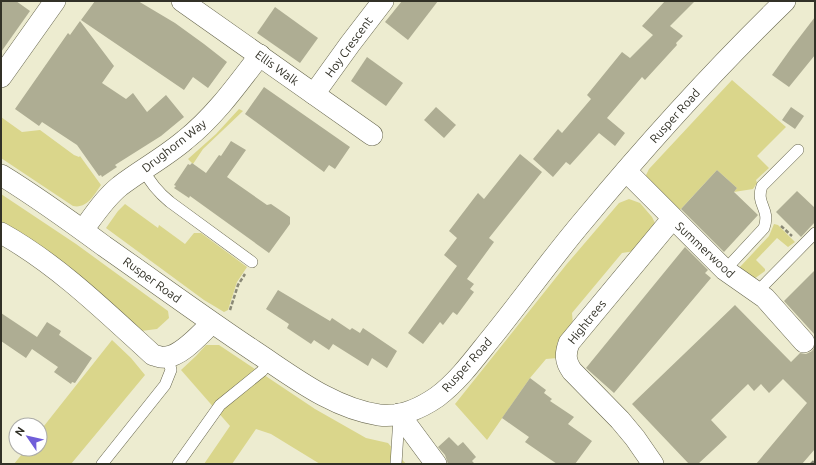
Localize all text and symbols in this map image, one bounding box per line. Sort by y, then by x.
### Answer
street label: Hoy Crescent [322,14,375,79]
street label: Ellis Walk [253,48,301,88]
street label: Rusper Road [647,86,702,145]
street label: Drughorn Way [139,116,208,175]
street label: Summerwood [673,219,737,280]
street label: Rusper Road [121,254,184,305]
street label: Hightrees [565,297,608,346]
street label: Rusper Road [439,335,494,394]
north arrow [8,417,48,457]
text: N [12,425,27,438]

